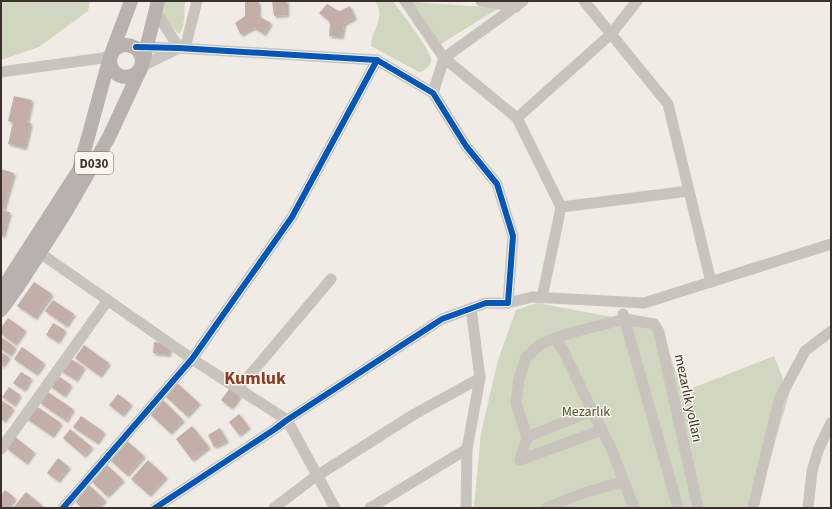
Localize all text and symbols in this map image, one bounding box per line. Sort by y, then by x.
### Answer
road number: D030 [75,152,113,174]
street label: mezarlık yolları [669,352,707,444]
district label: Kumluk [224,366,286,391]
park label: Mezarlık [562,402,610,422]

